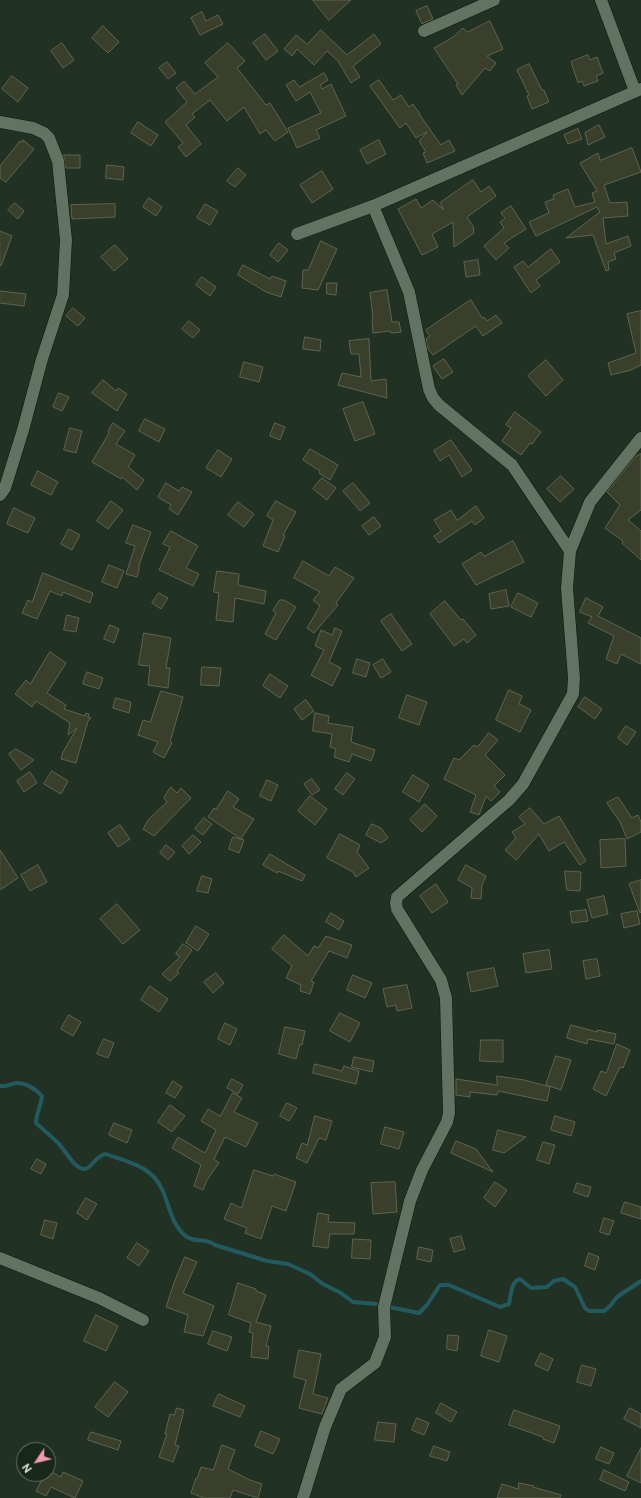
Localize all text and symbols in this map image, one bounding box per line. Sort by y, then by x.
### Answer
north arrow [16,1442,56,1482]
text: N [20,1462,34,1475]

